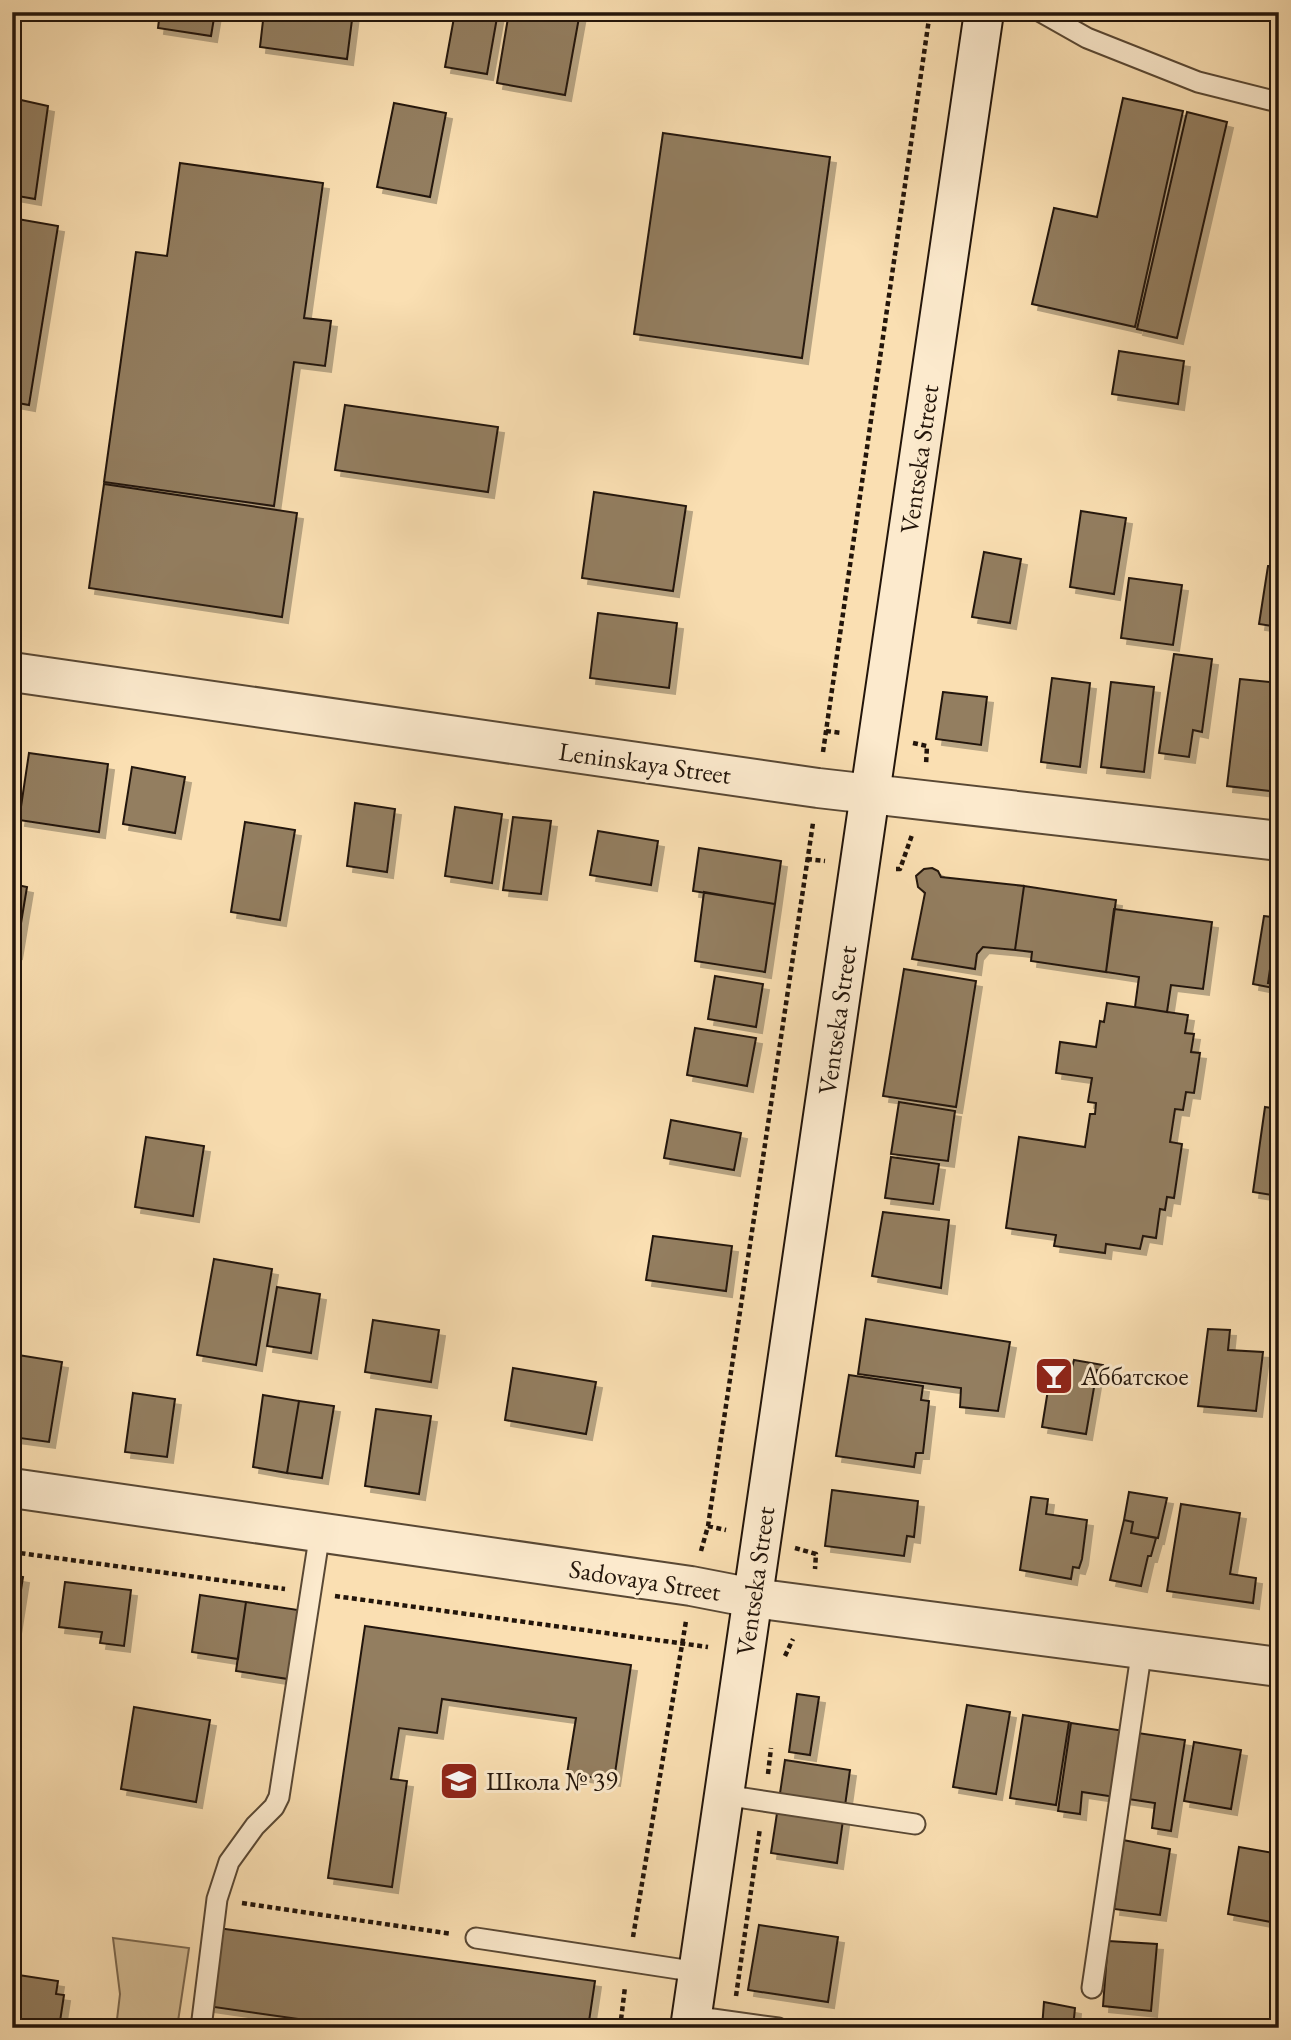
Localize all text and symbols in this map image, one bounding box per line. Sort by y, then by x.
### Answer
street label: Ventseka Street [892,382,946,536]
street label: Leninskaya Street [557,734,733,792]
street label: Ventseka Street [810,943,864,1097]
bar icon: Аббатское [1033,1355,1075,1397]
place label: Аббатское [1080,1359,1189,1393]
street label: Ventseka Street [728,1504,782,1658]
street label: Sadovaya Street [567,1551,723,1609]
school or university icon: Школа № 39 [438,1760,480,1802]
place label: Школа № 39 [486,1764,618,1798]

